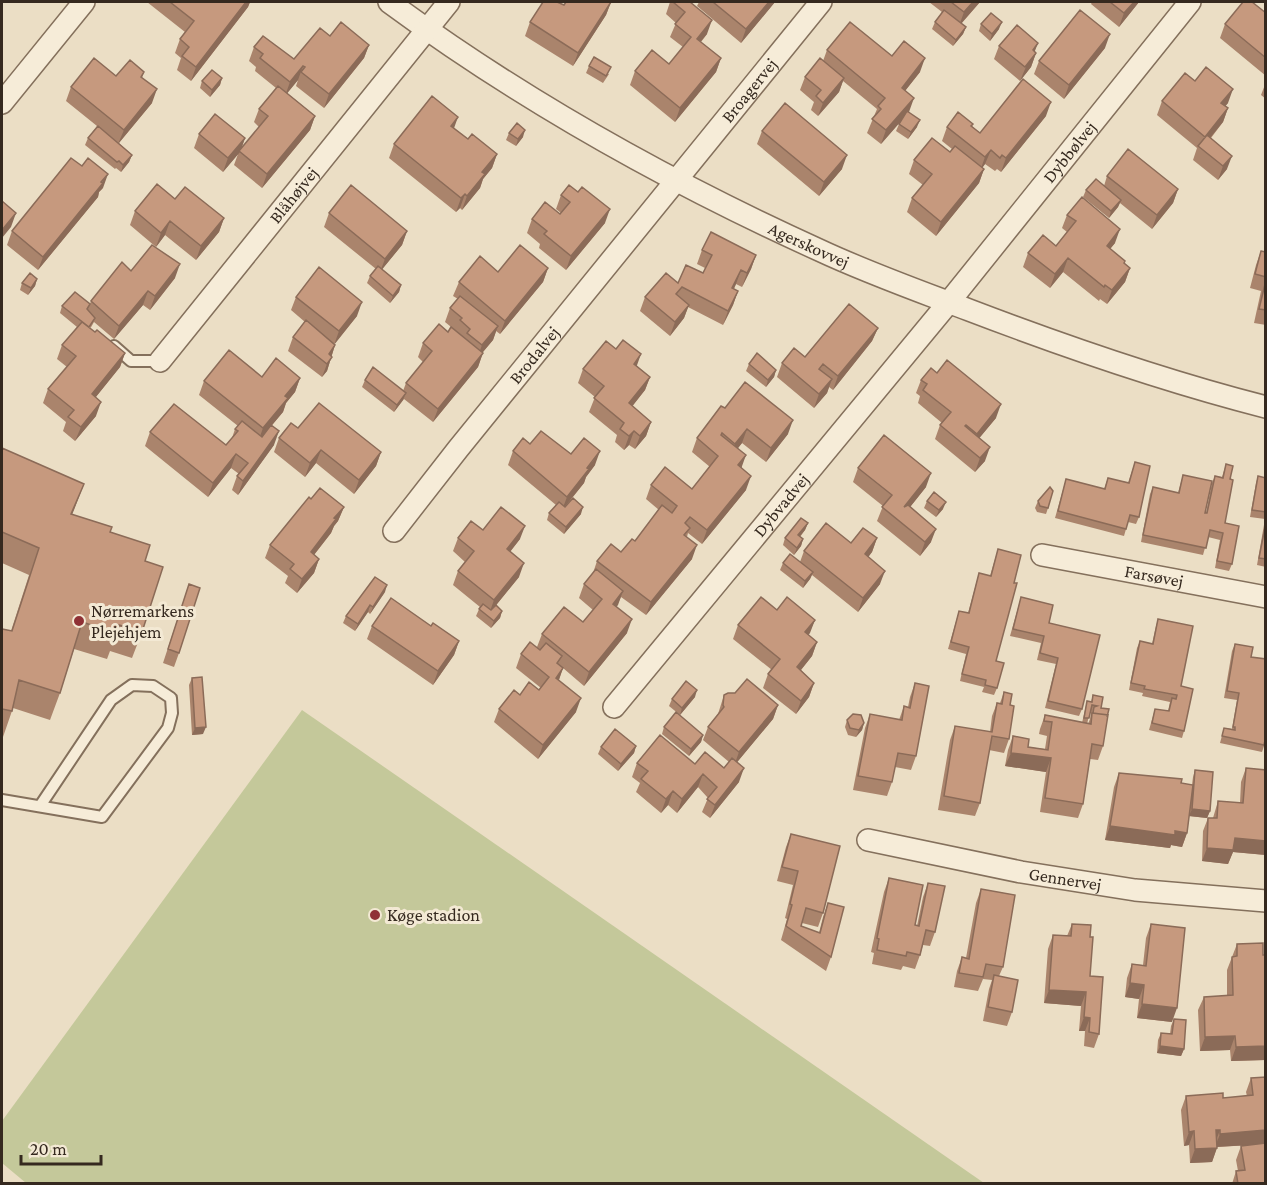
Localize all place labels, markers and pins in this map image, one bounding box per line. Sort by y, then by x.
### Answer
place label: Nørremarkens Plejehjem [91,601,194,643]
marker: Nørremarkens Plejehjem [72,614,86,628]
place label: Køge stadion [387,905,480,925]
marker: Køge stadion [368,908,382,922]

